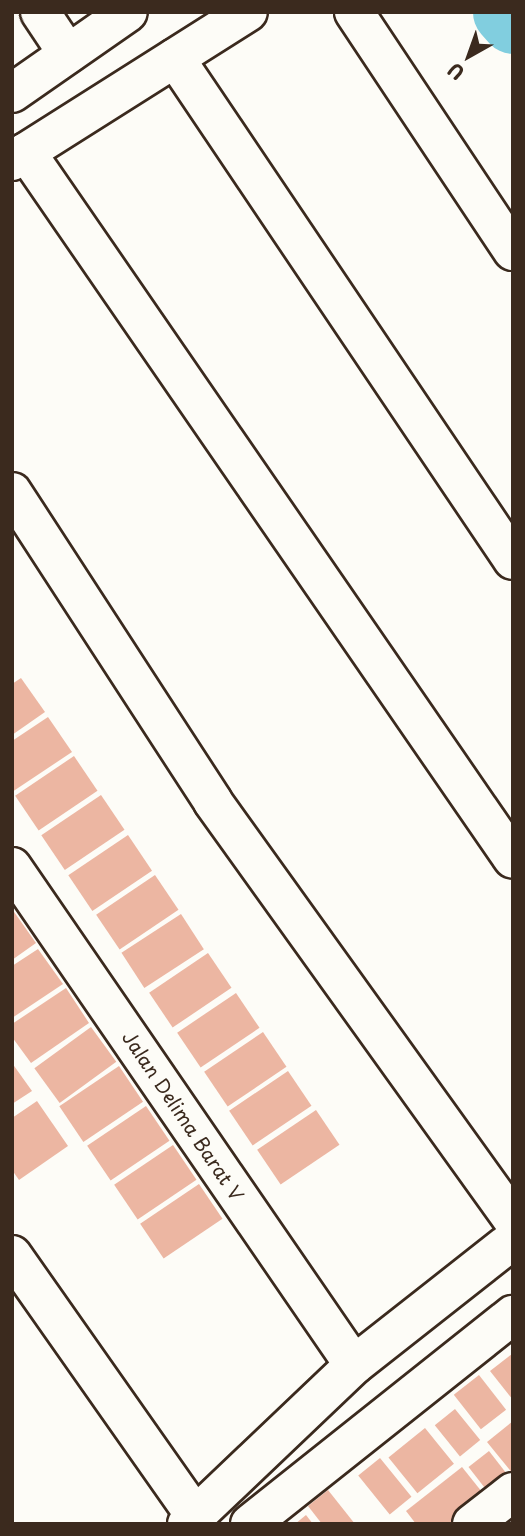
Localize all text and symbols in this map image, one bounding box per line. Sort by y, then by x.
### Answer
north arrow [434,21,504,91]
text: U [441,57,470,87]
street label: Jalan Delima Barat V [118,1027,248,1205]

